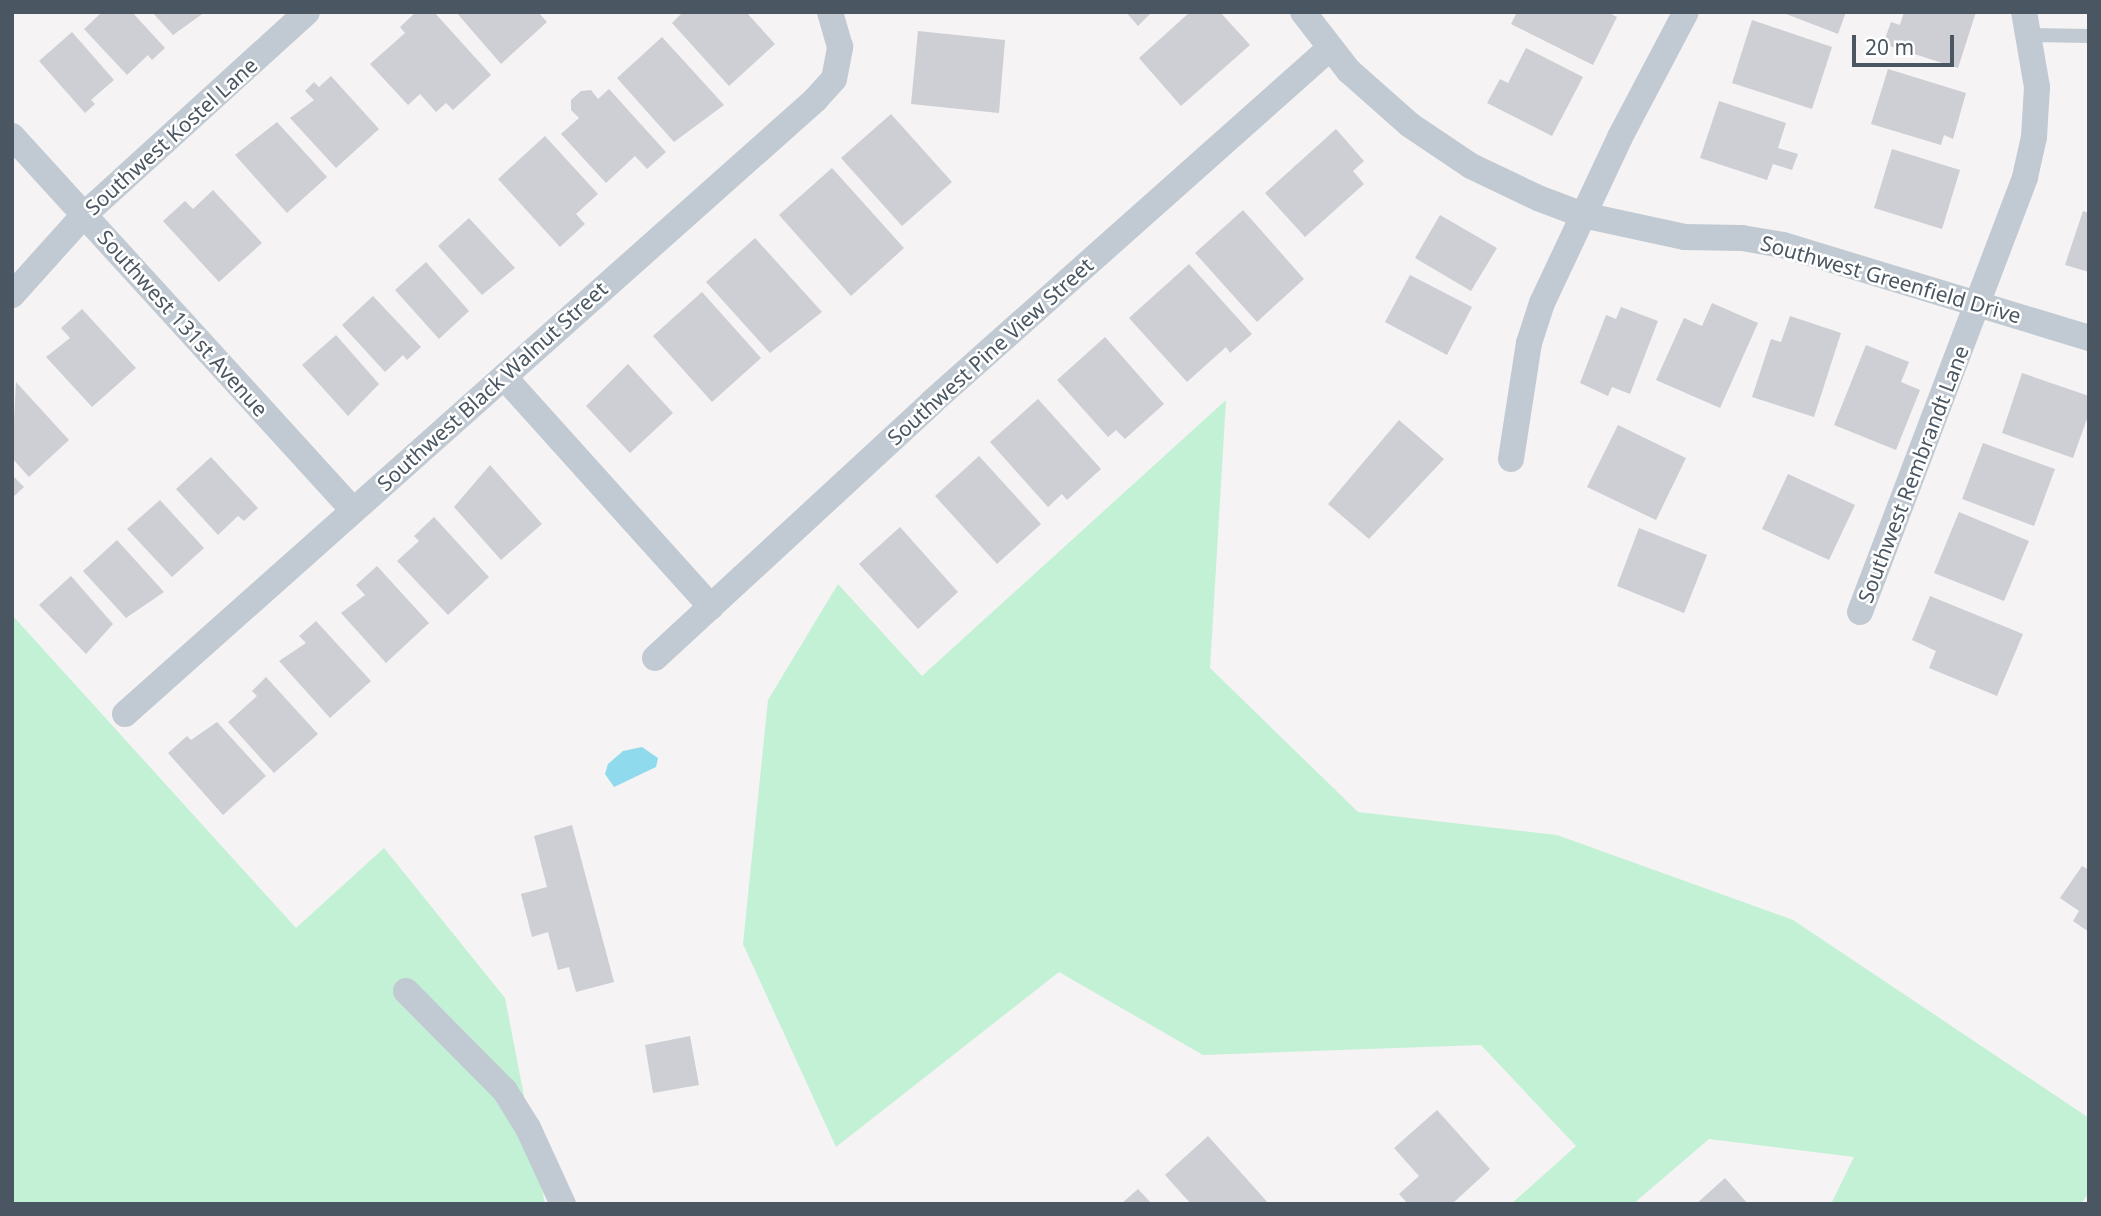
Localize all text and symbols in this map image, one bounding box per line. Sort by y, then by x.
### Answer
scale bar [1856,21,1958,65]
text: 20 m [1865,33,1914,61]
street label: Southwest Kostel Lane [80,52,262,220]
street label: Southwest 131st Avenue [93,225,273,421]
street label: Southwest Greenfield Drive [1758,230,2024,328]
street label: Southwest Pine View Street [882,252,1098,450]
street label: Southwest Black Walnut Street [372,276,612,496]
street label: Southwest Rembrandt Lane [1852,342,1974,606]

